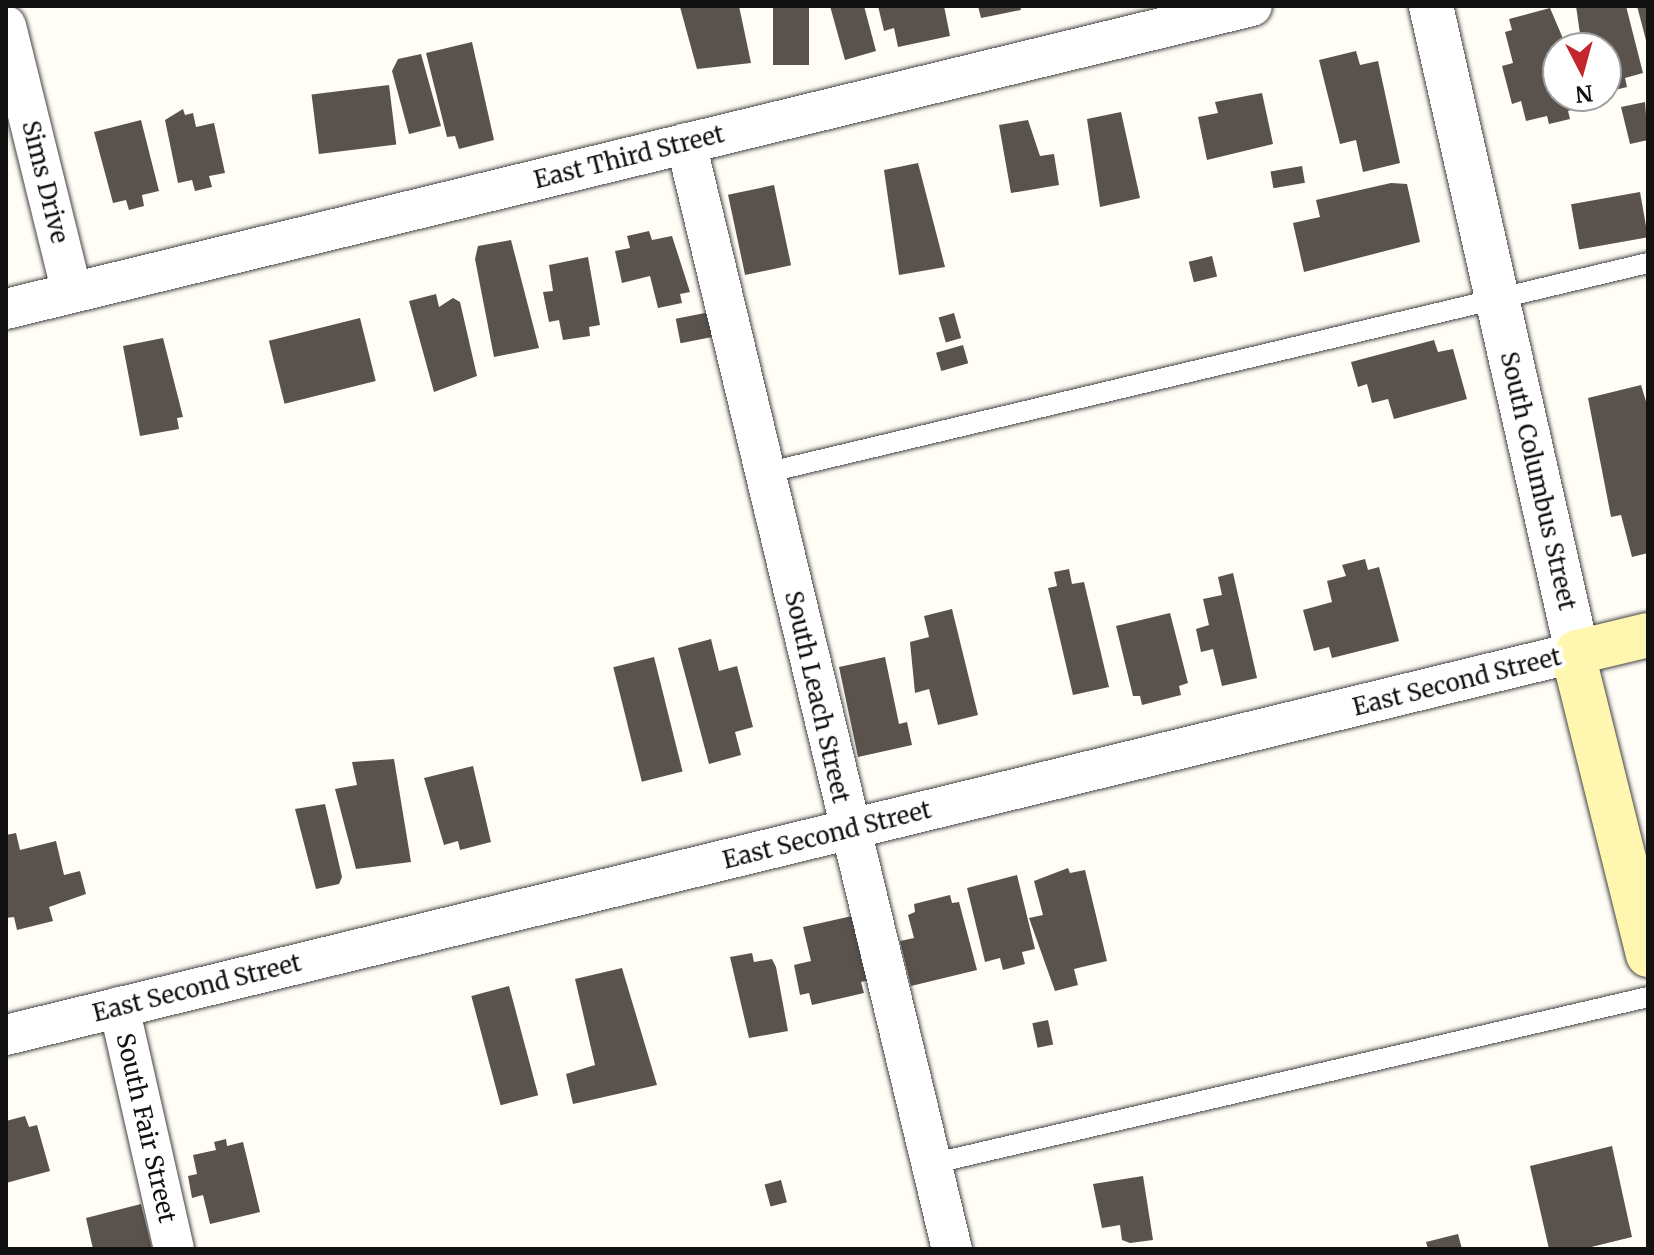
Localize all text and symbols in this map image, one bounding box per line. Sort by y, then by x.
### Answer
north arrow [1542,32,1622,112]
text: N [1574,79,1594,109]
street label: Sims Drive [16,118,74,246]
street label: East Third Street [531,119,727,195]
street label: South Columbus Street [1494,349,1582,613]
street label: South Leach Street [779,588,855,806]
street label: East Second Street [1350,642,1564,722]
street label: East Second Street [720,795,934,875]
street label: East Second Street [90,948,304,1028]
street label: South Fair Street [110,1030,182,1226]

